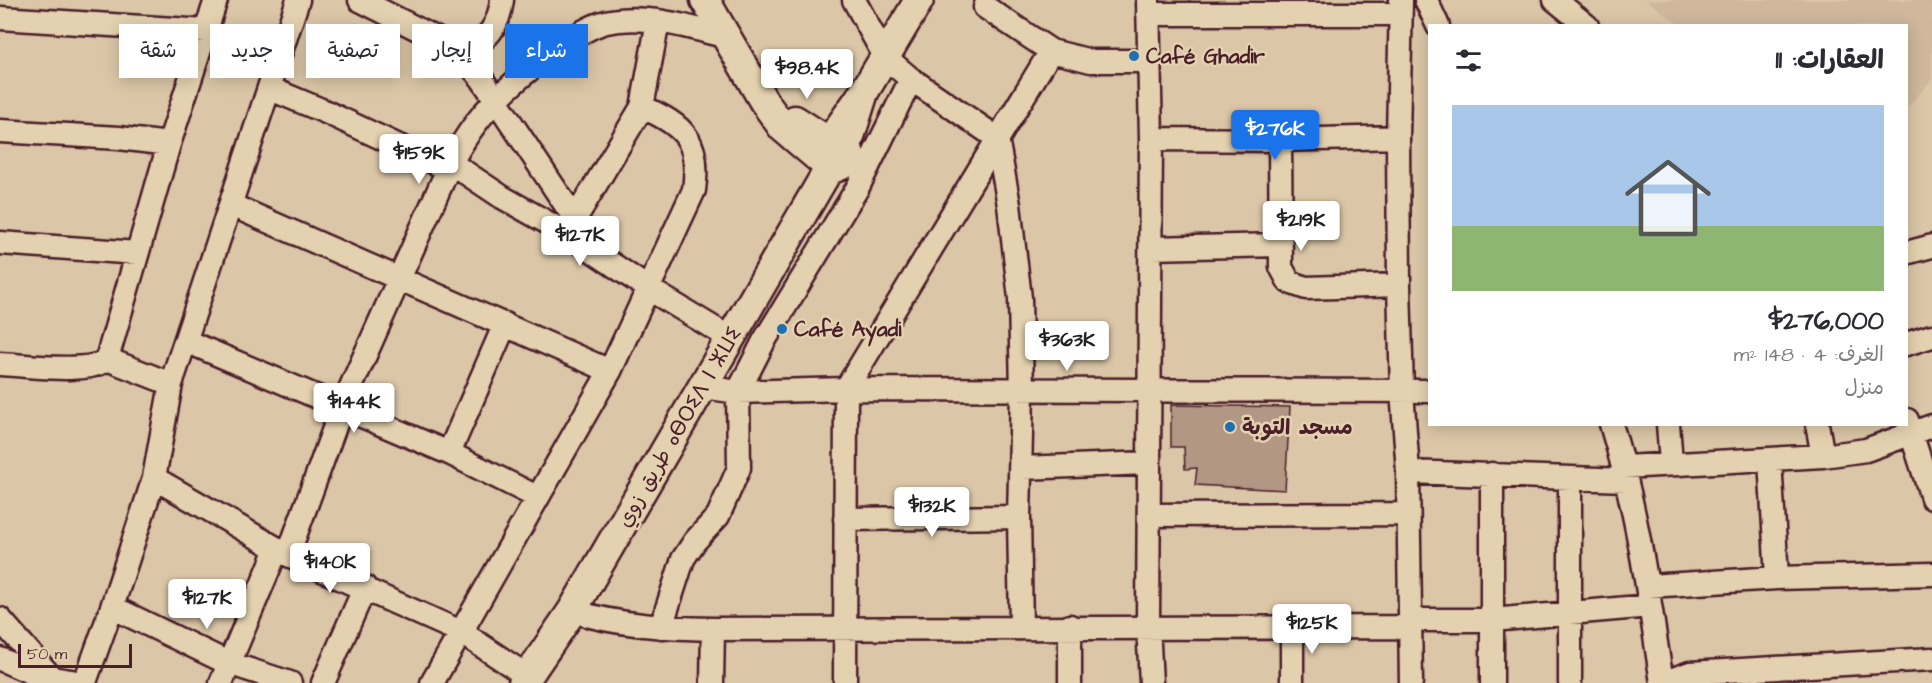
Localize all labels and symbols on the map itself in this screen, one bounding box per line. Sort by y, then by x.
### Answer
place label: Café Ghadir [1146,42,1265,71]
pin: $98.4K [758,49,856,100]
marker: Café Ghadir [1127,49,1141,63]
pin: $276K [1233,110,1317,161]
pin: $159K [377,134,461,185]
pin: $219K [1259,201,1343,252]
pin: $127K [538,216,622,267]
place label: Café Ayadi [794,315,902,347]
pin: $363K [1025,321,1109,372]
street label: طريق زوي ⴰⴱⵔⵉⴷ ⵏ ⵣⵡⵉ [610,322,749,533]
marker: Café Ayadi [775,322,789,336]
pin: $144K [312,383,396,434]
place label: مسجد التوبة [1242,413,1353,442]
marker: مسجد التوبة [1223,420,1237,434]
pin: $132K [890,487,974,538]
pin: $140K [288,543,372,594]
pin: $127K [165,579,249,630]
pin: $125K [1270,604,1354,655]
scale bar [18,641,132,668]

